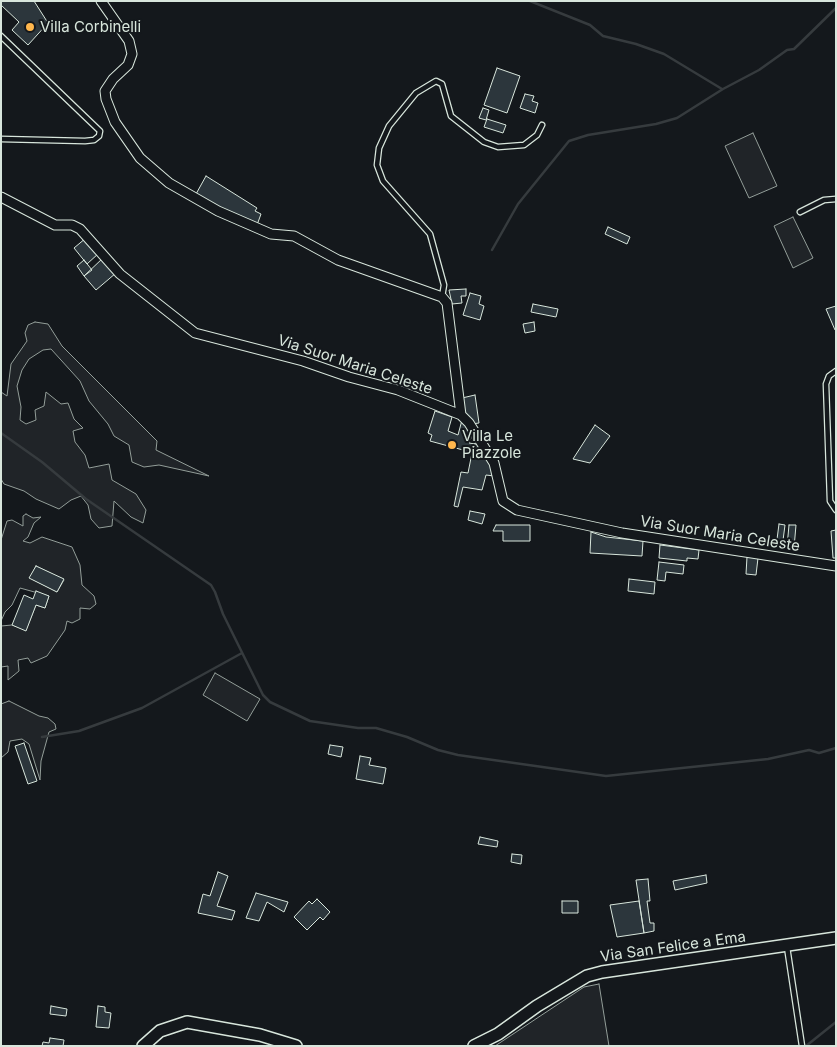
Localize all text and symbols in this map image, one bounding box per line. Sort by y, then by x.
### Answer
place label: Villa Corbinelli [40,18,141,36]
marker: Villa Corbinelli [24,21,36,33]
street label: Via Suor Maria Celeste [275,331,435,399]
place label: Villa Le Piazzole [462,427,521,462]
marker: Villa Le Piazzole [446,439,458,451]
street label: Via Suor Maria Celeste [639,512,801,556]
street label: Via San Felice a Ema [599,928,747,966]

